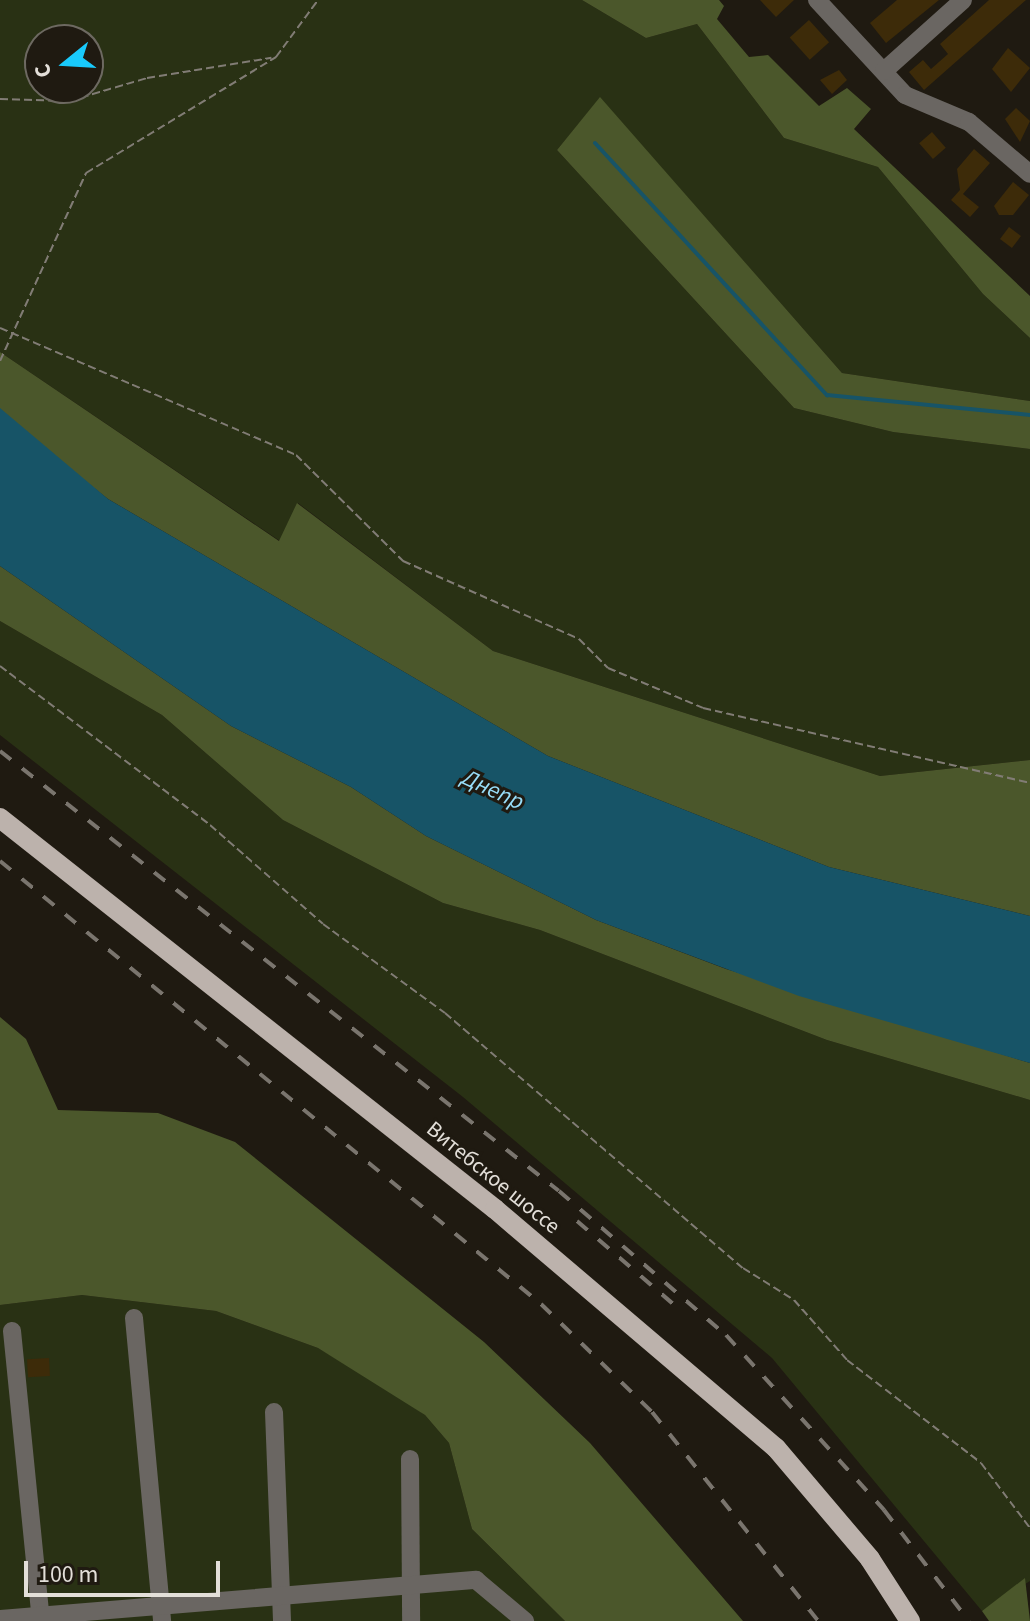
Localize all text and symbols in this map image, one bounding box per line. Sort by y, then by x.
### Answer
north arrow [24,24,104,104]
text: С [26,60,60,82]
water label: Днепр [458,763,528,817]
street label: Витебское шоссе [421,1116,565,1240]
scale bar [28,1545,224,1595]
text: 100 m [38,1557,98,1592]

